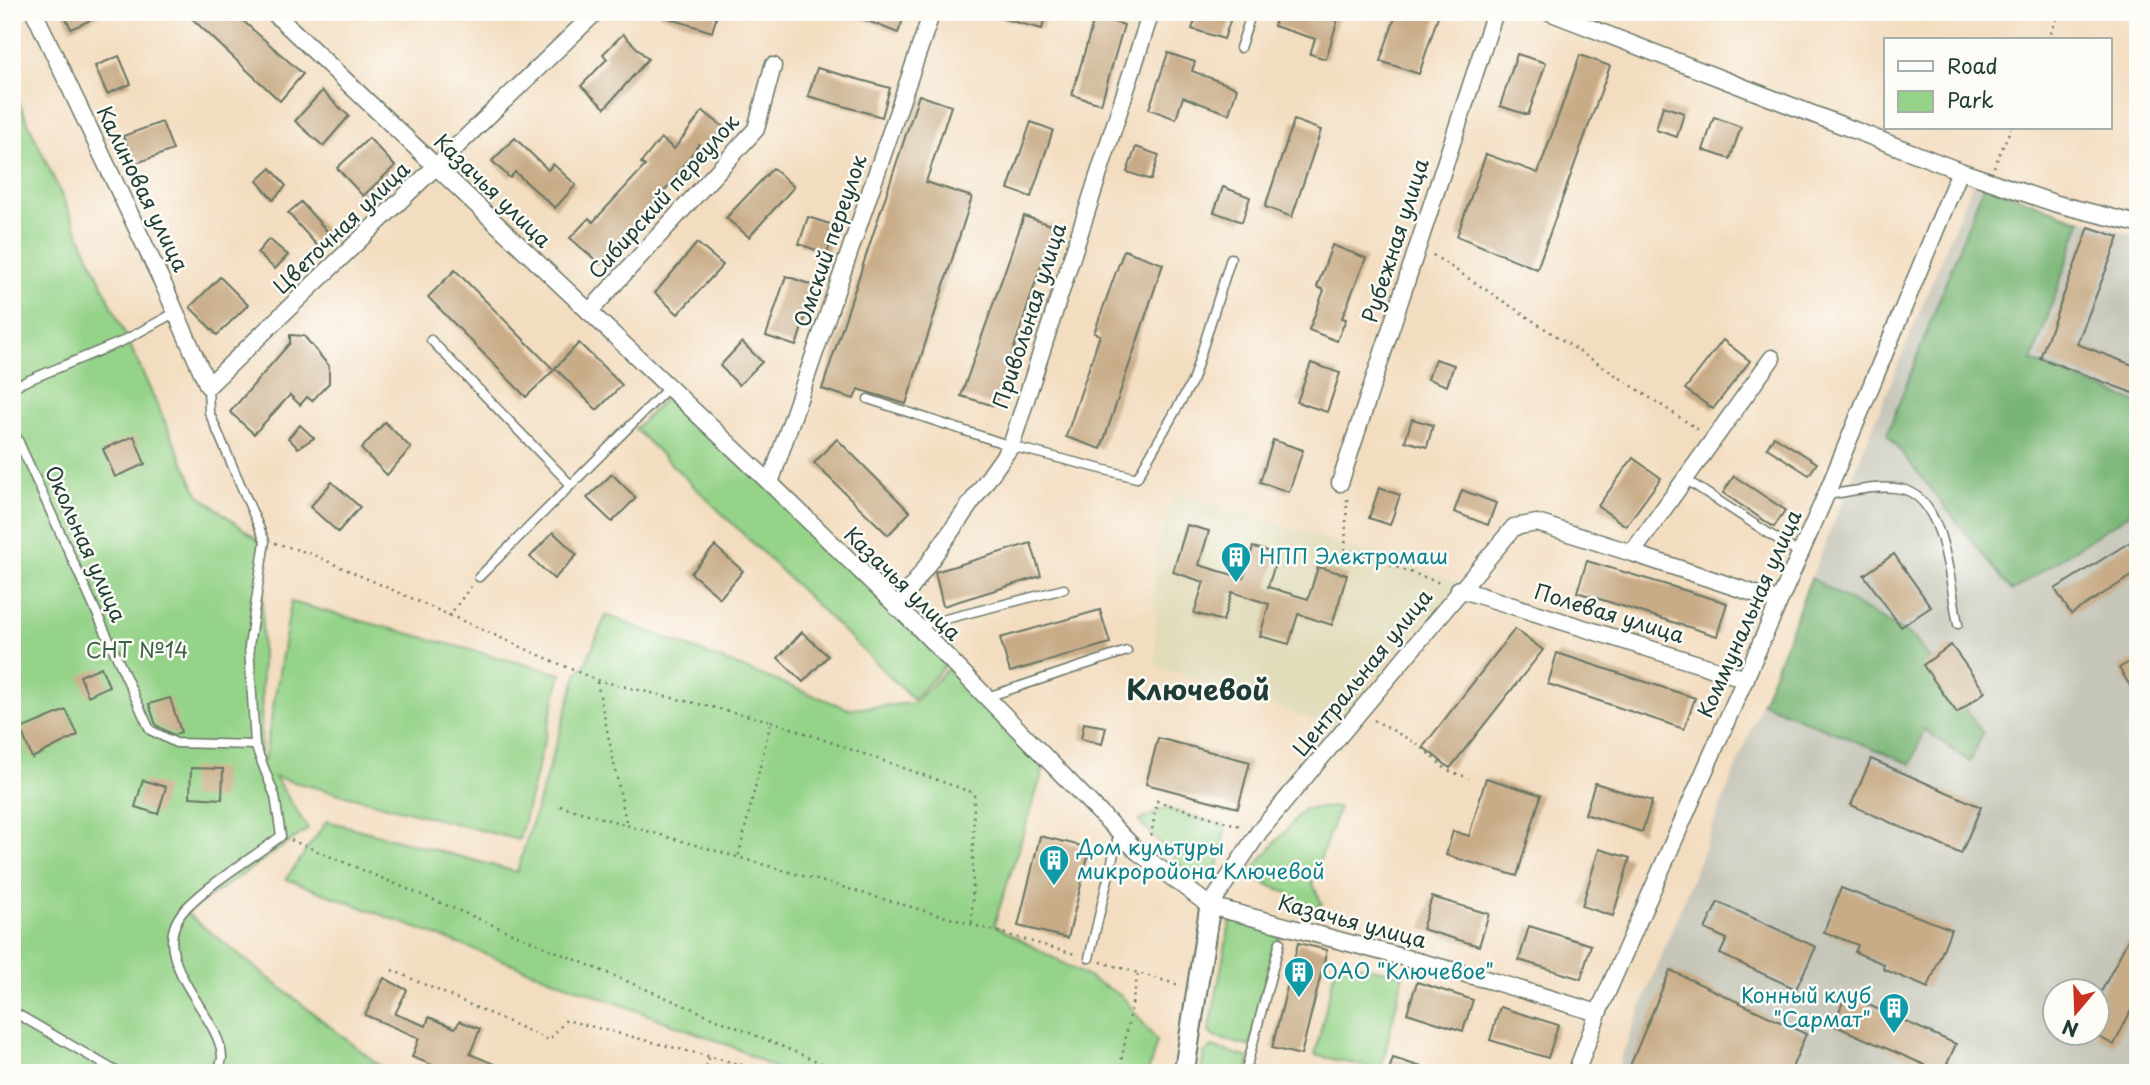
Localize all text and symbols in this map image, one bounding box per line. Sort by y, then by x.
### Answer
legend [1884,38,2112,130]
text: Road [1947,49,1998,81]
text: Park [1947,83,1994,115]
street label: Калиновая улица [90,100,198,277]
street label: Сибирский переулок [580,106,746,285]
street label: Казачья улица [427,125,560,255]
street label: Омский переулок [785,149,874,331]
street label: Цветочная улица [265,152,417,300]
street label: Рубежная улица [1352,153,1436,327]
street label: Привольная улица [983,218,1073,412]
street label: Окольная улица [38,460,136,627]
street label: Коммунальная улица [1688,503,1809,722]
street label: Казачья улица [837,518,970,648]
place label: НПП Электромаш [1259,539,1448,571]
building icon: НПП Электромаш [1219,540,1253,584]
street label: Полевая улица [1531,574,1689,650]
street label: Центральная улица [1284,581,1440,762]
park label: СНТ №14 [86,633,188,665]
district label: Ключевой [1126,667,1270,710]
place label: Дом культуры микроройона Ключевой [1076,830,1325,886]
building icon: Дом культуры микроройона Ключевой [1037,843,1071,887]
street label: Казачья улица [1275,885,1431,955]
place label: ОАО "Ключевое" [1322,954,1494,986]
building icon: ОАО "Ключевое" [1282,955,1316,999]
north arrow [2042,976,2112,1046]
place label: Конный клуб "Сармат" [1741,978,1871,1034]
building icon: Конный клуб "Сармат" [1877,991,1911,1035]
text: N [2058,1013,2082,1045]

